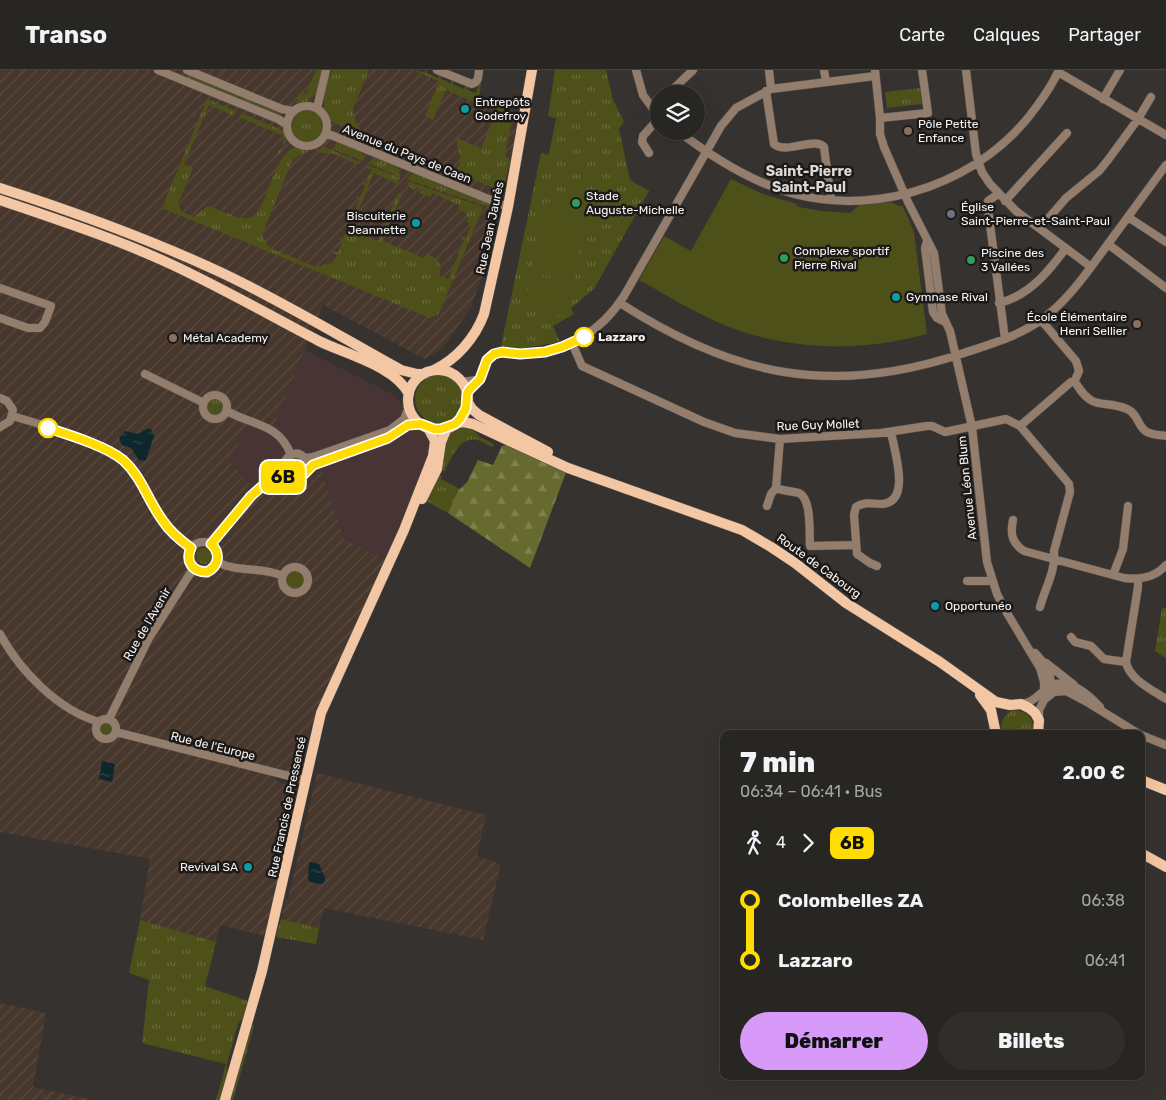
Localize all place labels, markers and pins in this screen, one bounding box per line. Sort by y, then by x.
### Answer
place label: Entrepôts Godefroy [475,95,530,123]
marker: Entrepôts Godefroy [459,103,471,115]
place label: Pôle Petite Enfance [918,117,979,145]
marker: Pôle Petite Enfance [902,125,914,137]
place label: Stade Auguste-Michelle [586,189,685,217]
marker: Stade Auguste-Michelle [570,197,582,209]
place label: Église Saint-Pierre-et-Saint-Paul [961,200,1110,228]
marker: Église Saint-Pierre-et-Saint-Paul [945,208,957,220]
place label: Biscuiterie Jeannette [347,209,406,237]
marker: Biscuiterie Jeannette [410,217,422,229]
place label: Complexe sportif Pierre Rival [794,244,889,272]
place label: Piscine des 3 Vallées [981,246,1044,274]
marker: Complexe sportif Pierre Rival [778,252,790,264]
marker: Piscine des 3 Vallées [965,254,977,266]
place label: Gymnase Rival [906,290,988,304]
marker: Gymnase Rival [890,291,902,303]
place label: École Élémentaire Henri Sellier [1027,310,1127,338]
marker: École Élémentaire Henri Sellier [1131,318,1143,330]
marker: Lazzaro [574,327,594,347]
place label: Lazzaro [598,330,645,344]
place label: Métal Academy [183,331,269,345]
marker: Métal Academy [167,332,179,344]
unlabelled marker [38,418,58,438]
place label: Opportunéo [945,599,1012,613]
marker: Opportunéo [929,600,941,612]
place label: Revival SA [180,860,238,874]
marker: Revival SA [242,861,254,873]

